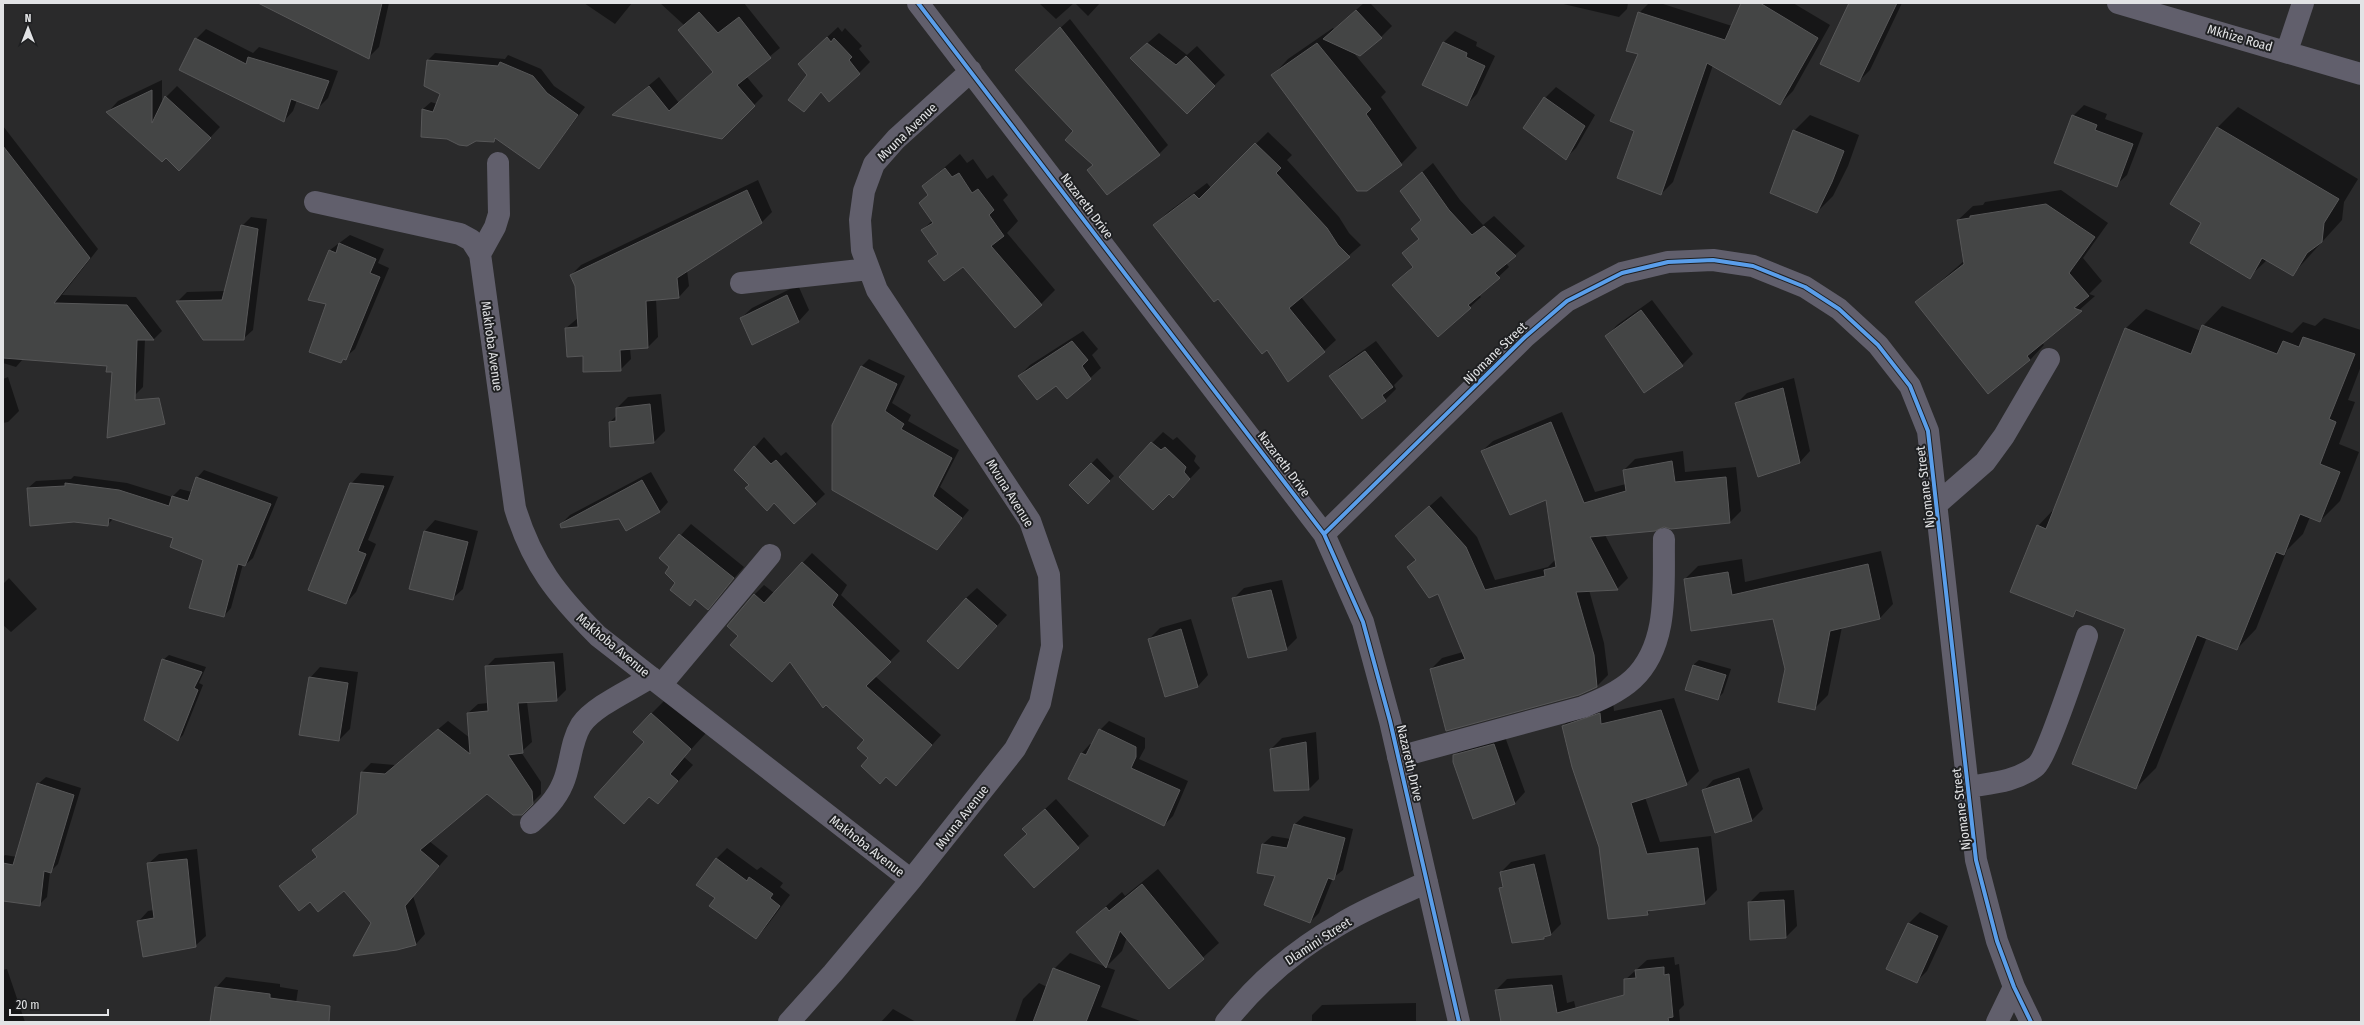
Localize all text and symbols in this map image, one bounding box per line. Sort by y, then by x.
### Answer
north arrow [8,8,48,48]
text: N [25,12,31,25]
street label: Mkhize Road [2206,22,2274,54]
street label: Mvuna Avenue [874,100,940,164]
street label: Nazareth Drive [1058,170,1116,242]
street label: Makhoba Avenue [478,300,506,392]
street label: Njomane Street [1460,318,1530,387]
street label: Nazareth Drive [1255,428,1313,500]
street label: Njomane Street [1912,444,1937,529]
street label: Mvuna Avenue [983,456,1037,530]
street label: Makhoba Avenue [573,610,653,680]
street label: Nazareth Drive [1394,723,1426,803]
street label: Njomane Street [1948,766,1973,851]
street label: Mvuna Avenue [932,782,992,852]
street label: Makhoba Avenue [827,812,907,880]
street label: Dlamini Street [1282,914,1354,968]
scale bar [10,991,108,1017]
text: 20 m [16,998,40,1012]

